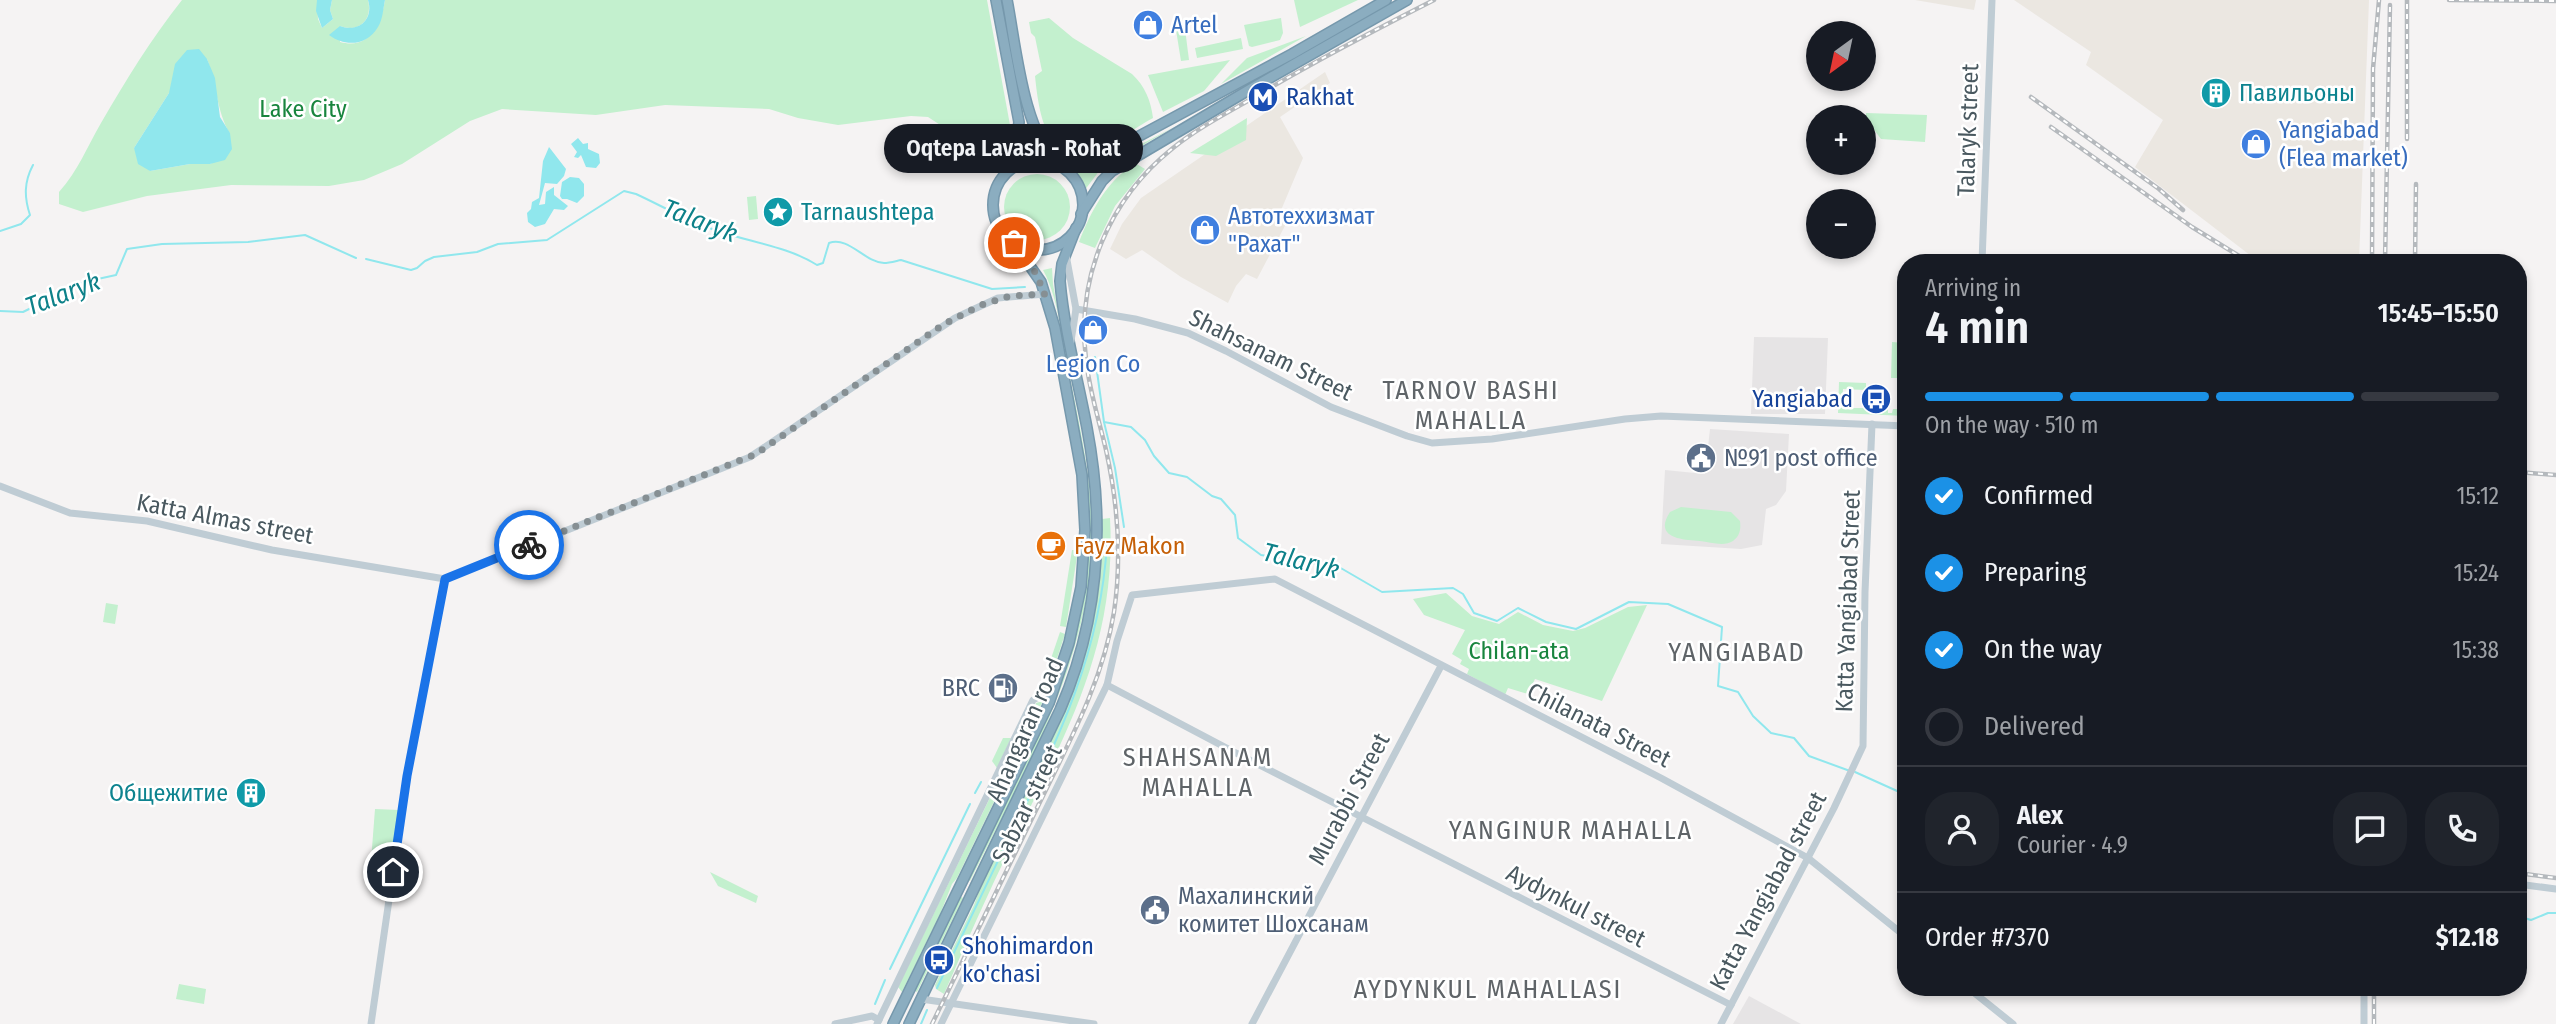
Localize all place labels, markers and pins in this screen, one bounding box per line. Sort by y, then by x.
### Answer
shop icon: Artel [1131,8,1165,42]
place label: Artel [1171,11,1218,39]
building icon: Павильоны [2199,76,2233,110]
place label: Павильоны [2239,79,2355,107]
metro station icon: Rakhat [1246,80,1280,114]
place label: Rakhat [1286,83,1354,111]
place label: Yangiabad (Flea market) [2279,116,2408,172]
callout: Oqtepa Lavash - Rohat [884,124,1144,173]
shop icon: Yangiabad (Flea market) [2239,127,2273,161]
place icon: Tarnaushtepa [761,195,795,229]
place label: Tarnaushtepa [801,198,935,226]
place label: Автотеххизмат "Рахат" [1228,202,1375,258]
pin [984,213,1044,273]
shop icon: Автотеххизмат "Рахат" [1188,213,1222,247]
shop icon: Legion Co [1076,313,1110,347]
place label: Legion Co [1046,350,1140,378]
bus stop icon: Yangiabad [1859,382,1893,416]
place label: Yangiabad [1752,385,1853,413]
public building icon: №91 post office [1684,441,1718,475]
place label: №91 post office [1724,444,1878,472]
cafe icon: Fayz Makon [1034,529,1068,563]
place label: Fayz Makon [1074,532,1185,560]
fuel station icon: BRC [986,671,1020,705]
place label: BRC [942,674,980,702]
building icon: Общежитие [234,776,268,810]
place label: Общежитие [109,779,228,807]
pin [363,842,423,902]
place label: Махалинский комитет Шохcанам [1178,882,1369,938]
public building icon: Махалинский комитет Шохcанам [1138,893,1172,927]
place label: Shohimardon ko'chasi [962,932,1094,988]
bus stop icon: Shohimardon ko'chasi [922,943,956,977]

